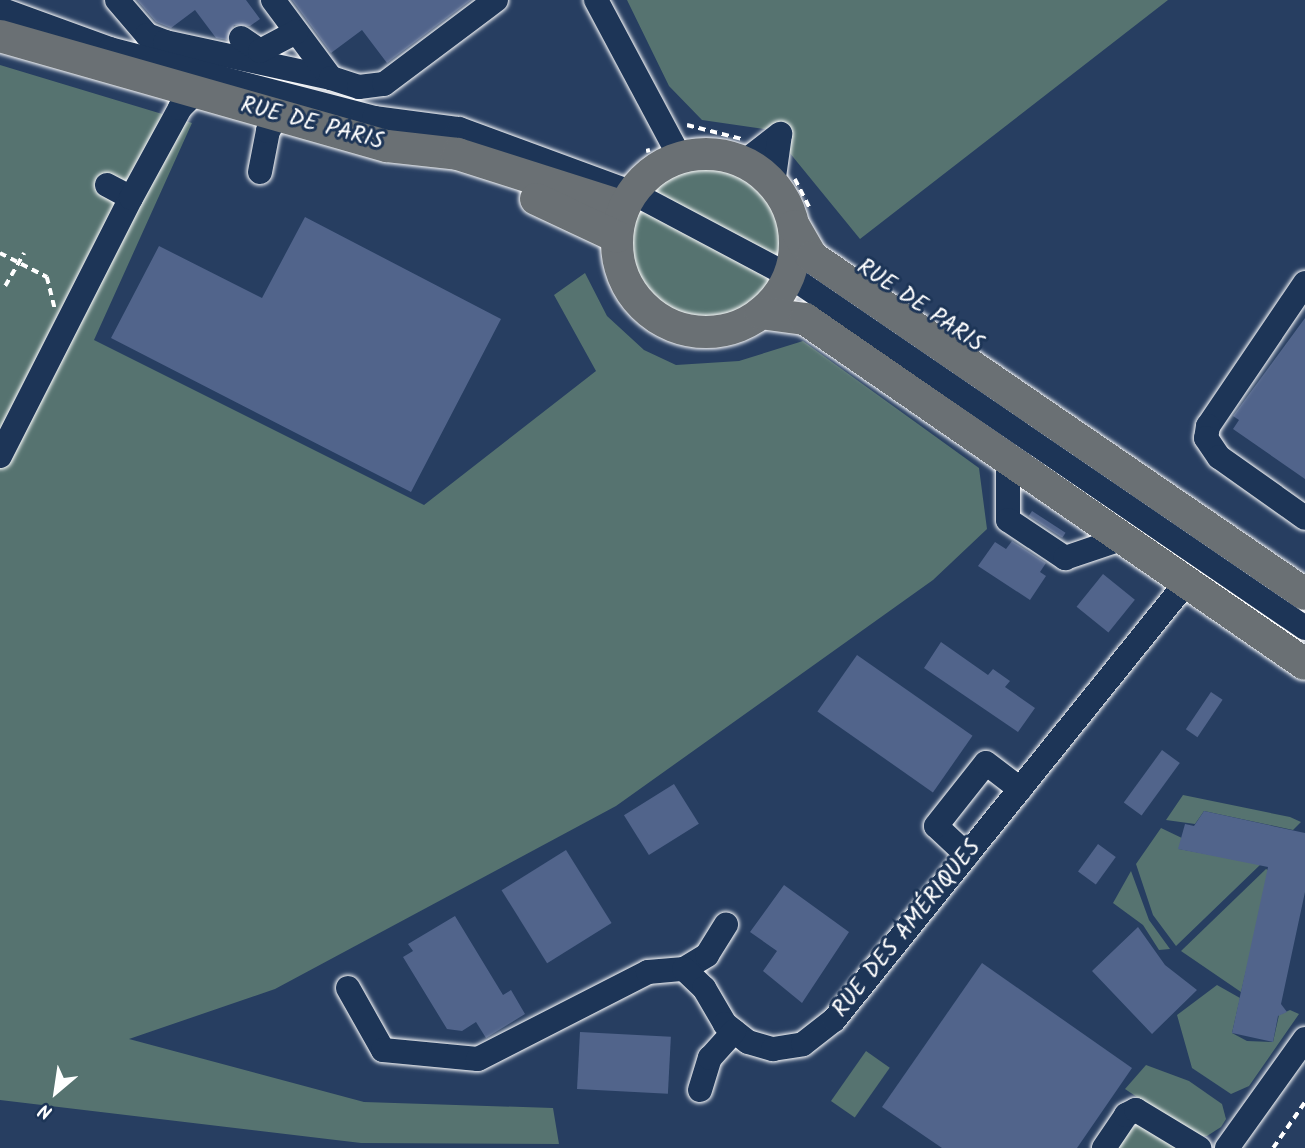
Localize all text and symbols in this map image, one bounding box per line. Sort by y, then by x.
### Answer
street label: RUE DE PARIS [238,92,386,156]
street label: RUE DE PARIS [852,254,988,358]
street label: RUE DES AMÉRIQUES [827,835,987,1023]
north arrow [21,1057,91,1127]
text: N [33,1094,58,1126]

